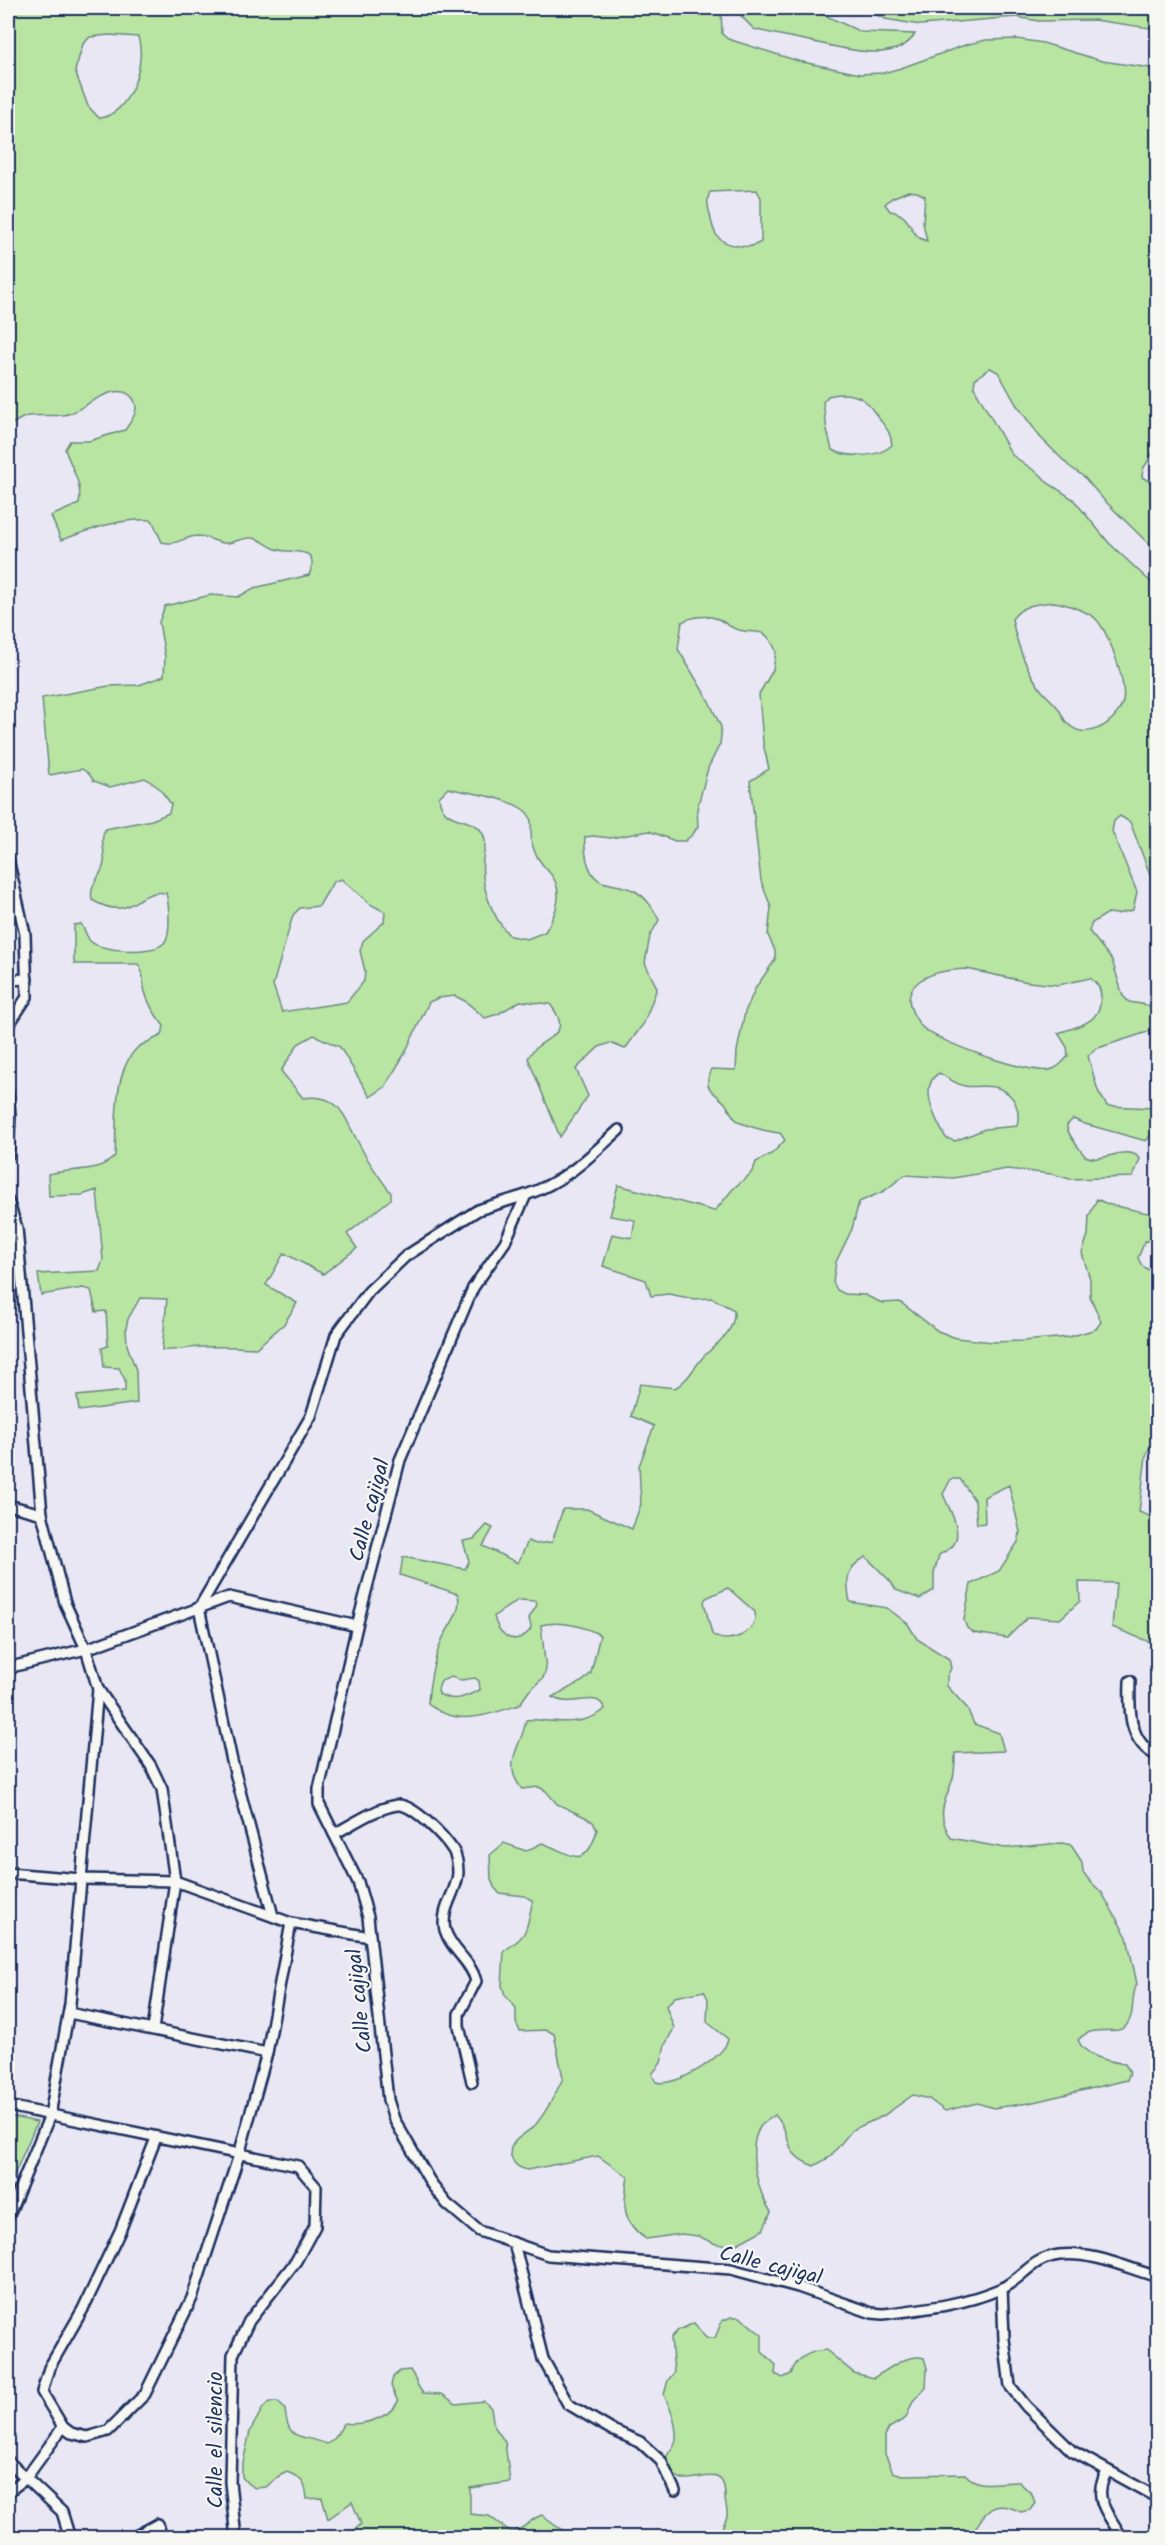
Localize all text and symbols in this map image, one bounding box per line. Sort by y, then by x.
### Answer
street label: Calle cajigal [341,1455,400,1565]
street label: Calle cajigal [339,1947,382,2055]
street label: Calle cajigal [716,2238,826,2295]
street label: Calle el silencio [200,2371,233,2509]

